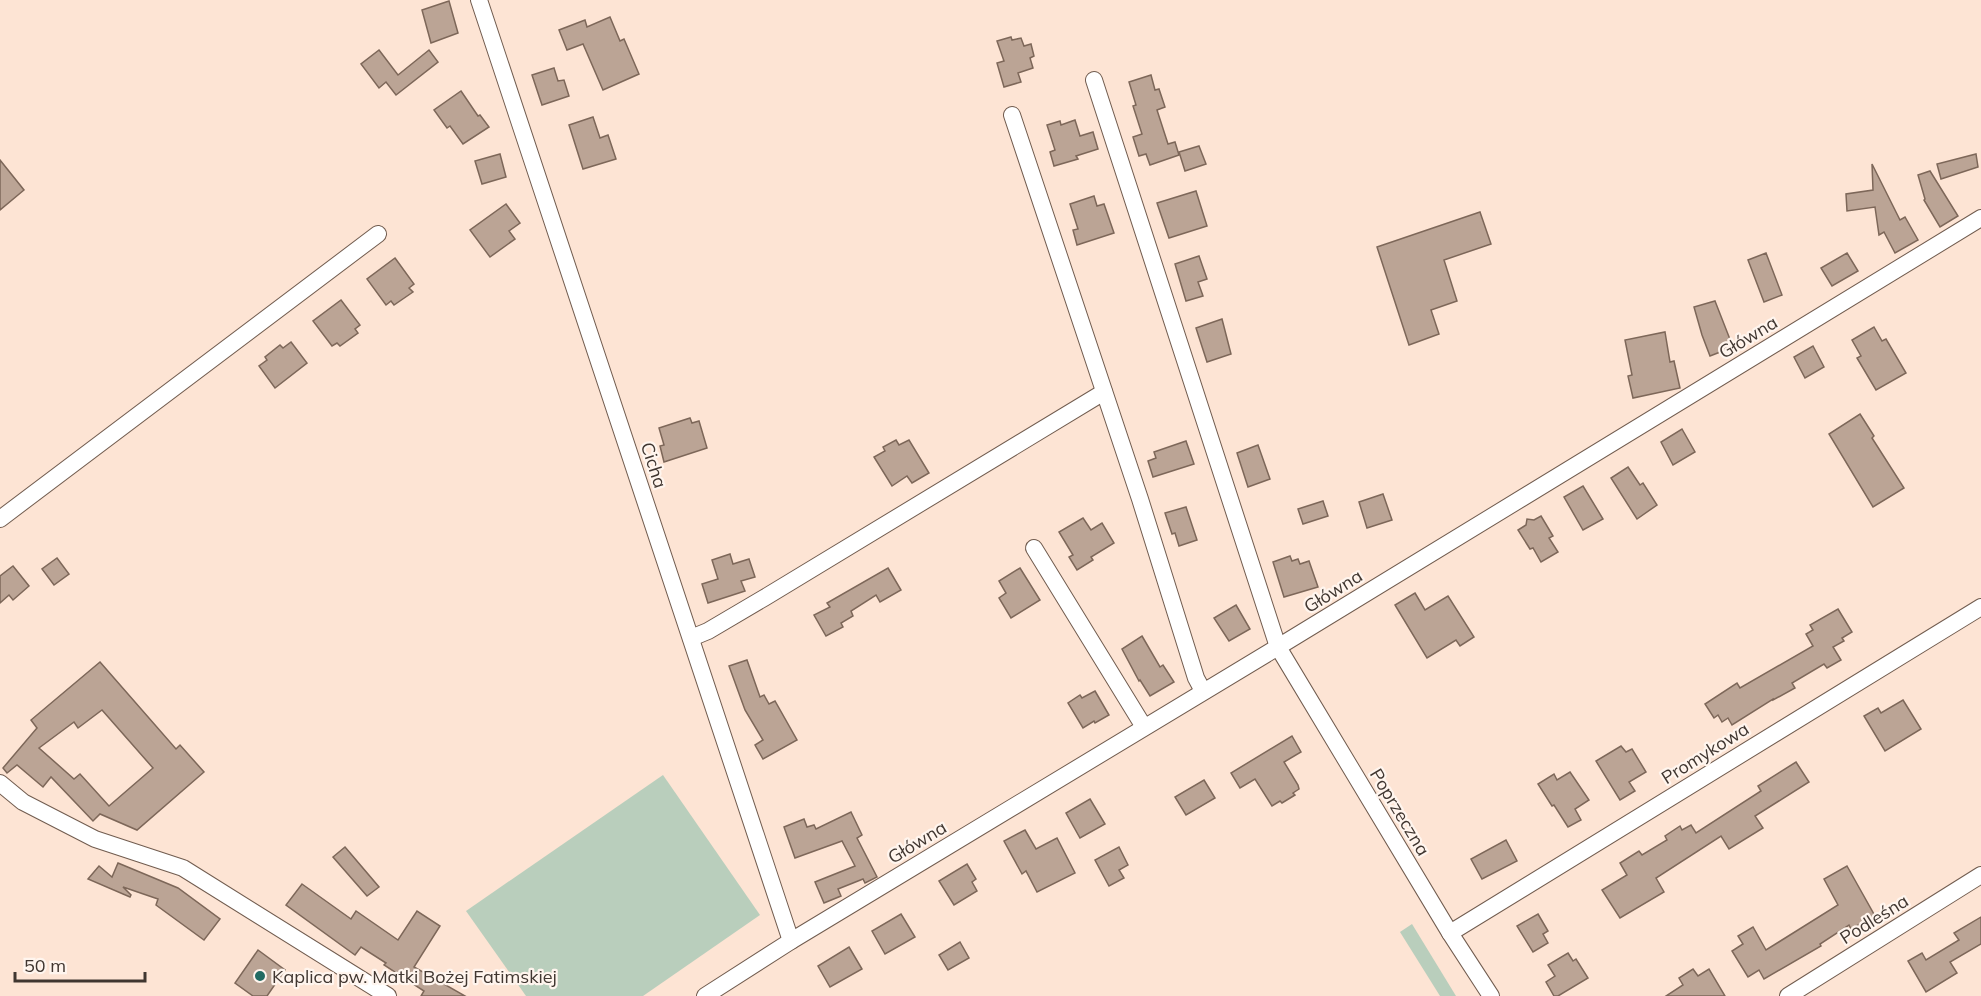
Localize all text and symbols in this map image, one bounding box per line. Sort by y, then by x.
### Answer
street label: Główna [1714,311,1782,363]
street label: Cicha [636,439,672,491]
street label: Główna [1300,564,1366,618]
street label: Promykowa [1657,717,1753,789]
street label: Poprzeczna [1365,764,1435,860]
street label: Główna [883,816,951,868]
street label: Podleśna [1835,889,1913,949]
scale bar [15,945,146,983]
text: 50 m [24,954,66,977]
place label: Kaplica pw. Matki Bożej Fatimskiej [272,965,557,988]
marker: Kaplica pw. Matki Bożej Fatimskiej [253,969,267,983]

